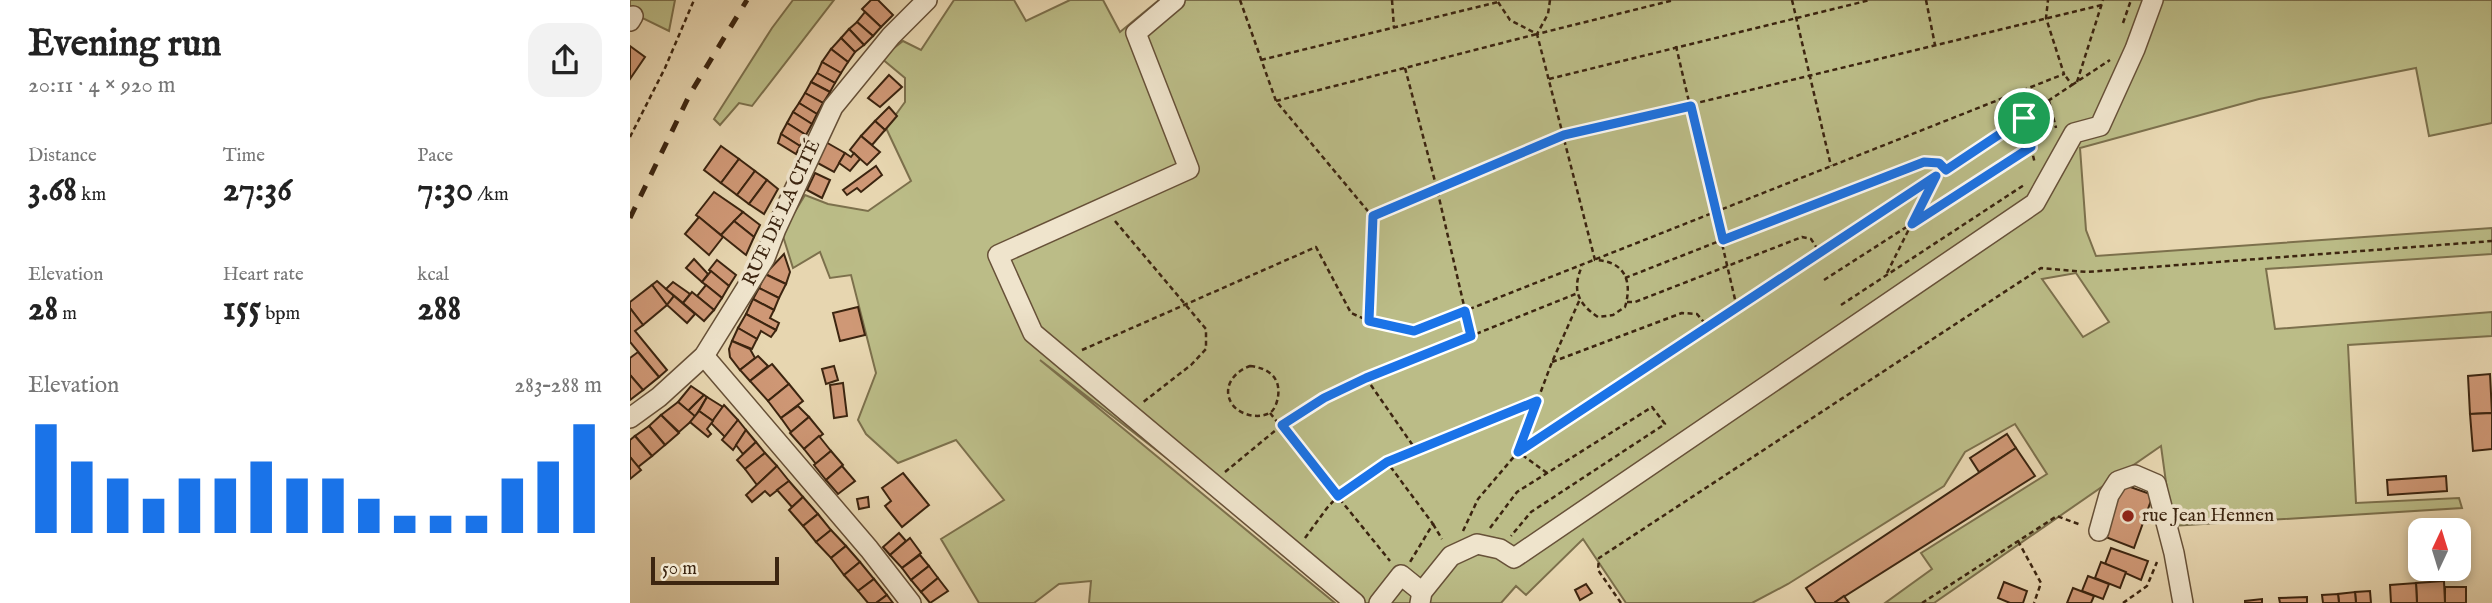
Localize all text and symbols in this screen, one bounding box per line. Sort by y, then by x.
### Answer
text: Evening run [28,21,222,69]
button: share [528,23,602,97]
text: 20:11 · 4 × 920 m [28,71,176,100]
pin [1994,88,2054,148]
icon: arrive [2005,99,2043,137]
street label: RUE DE LA CITÉ [737,136,826,290]
text: Distance [28,144,97,168]
text: Time [223,144,265,168]
text: Pace [417,144,453,168]
text: 3.68 [28,168,77,213]
text: 27:36 [223,168,292,213]
text: 7:30 [417,168,473,213]
text: km [77,183,106,207]
text: /km [473,183,509,207]
text: Elevation [28,263,103,287]
text: Heart rate [223,263,304,287]
text: kcal [417,263,449,287]
text: 28 [28,287,58,332]
text: 155 [223,287,261,332]
text: 288 [417,287,461,332]
text: m [58,302,77,326]
text: bpm [261,302,300,326]
text: Elevation [28,371,119,400]
text: 283–288 m [514,371,602,400]
place label: rue Jean Hennen [2142,504,2274,528]
marker: rue Jean Hennen [2120,508,2136,524]
north arrow [2408,518,2471,581]
map controls [2408,518,2471,581]
scale bar [651,554,779,586]
text: 50 m [662,557,697,581]

